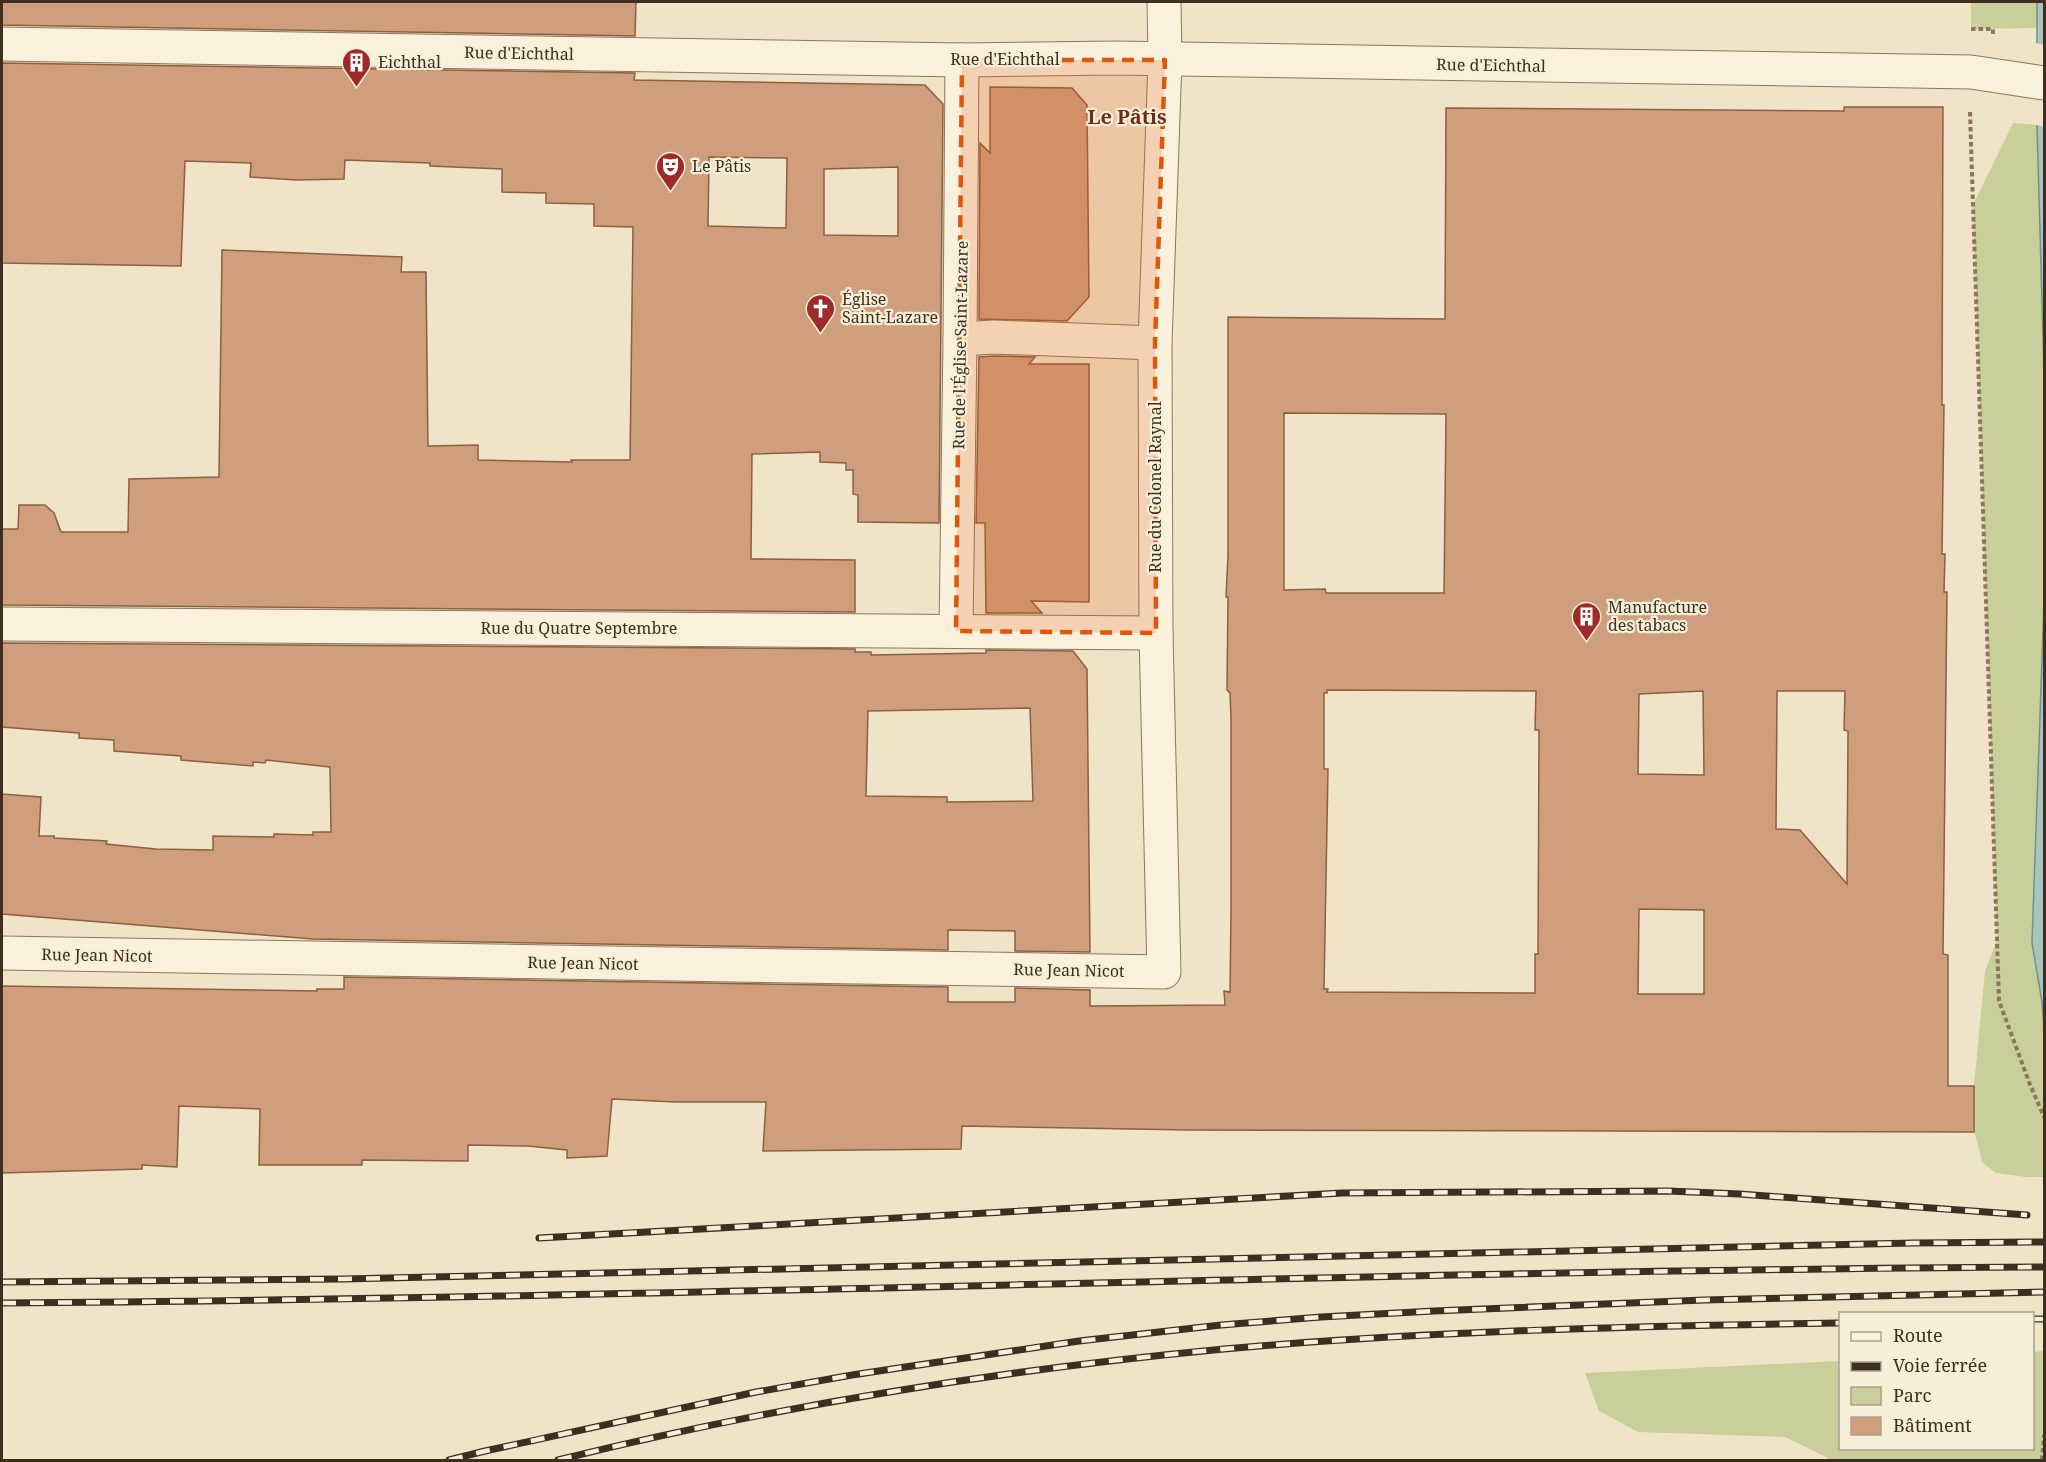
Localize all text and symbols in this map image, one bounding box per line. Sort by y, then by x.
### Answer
street label: Rue d'Eichthal [464,41,574,65]
building icon: Eichthal [341,46,373,88]
street label: Rue d'Eichthal [950,48,1060,70]
place label: Eichthal [378,51,441,73]
street label: Rue d'Eichthal [1436,53,1546,77]
district label: Le Pâtis [1087,103,1167,130]
theatre icon: Le Pâtis [655,150,687,192]
place label: Le Pâtis [692,155,751,177]
street label: Rue de l'Église Saint-Lazare [947,240,973,450]
place label: Église Saint-Lazare [842,288,938,328]
church icon: Église Saint-Lazare [805,292,837,334]
street label: Rue du Colonel Raynal [1144,401,1166,573]
place label: Manufacture des tabacs [1608,596,1707,636]
building icon: Manufacture des tabacs [1571,600,1603,642]
street label: Rue du Quatre Septembre [481,617,677,639]
street label: Rue Jean Nicot [41,943,153,967]
street label: Rue Jean Nicot [527,951,639,975]
street label: Rue Jean Nicot [1013,958,1125,982]
legend [1839,1312,2034,1450]
text: Route [1893,1323,1943,1347]
text: Voie ferrée [1893,1353,1987,1377]
text: Parc [1893,1383,1931,1407]
text: Bâtiment [1893,1413,1972,1437]

